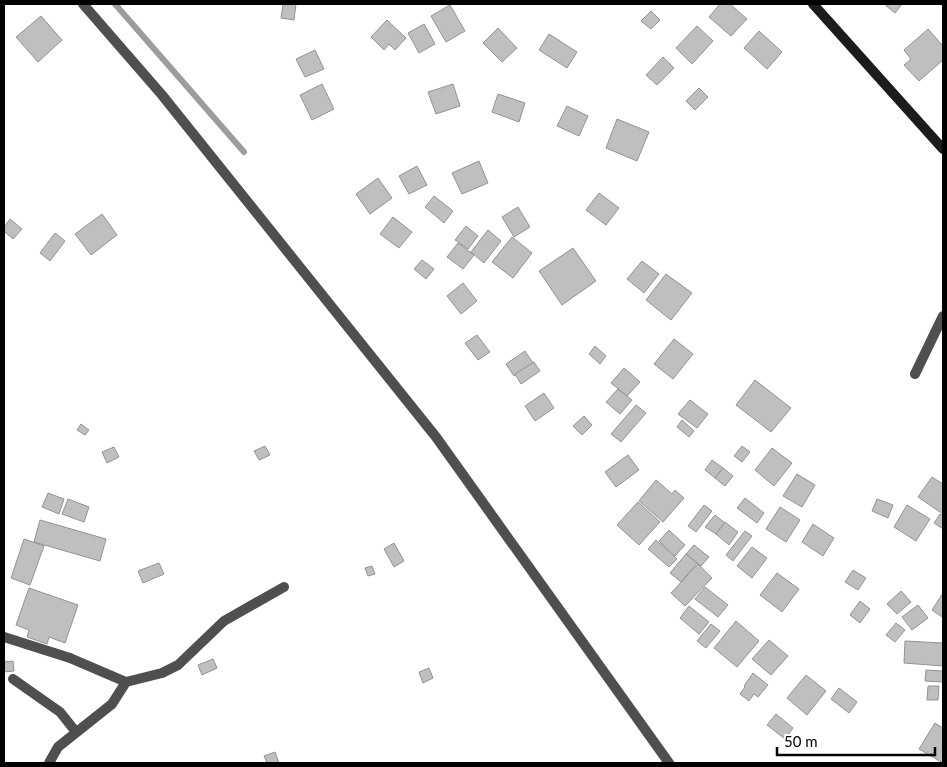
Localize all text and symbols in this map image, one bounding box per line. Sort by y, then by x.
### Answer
scale bar [777,724,934,756]
text: 50 m [784,732,818,750]

